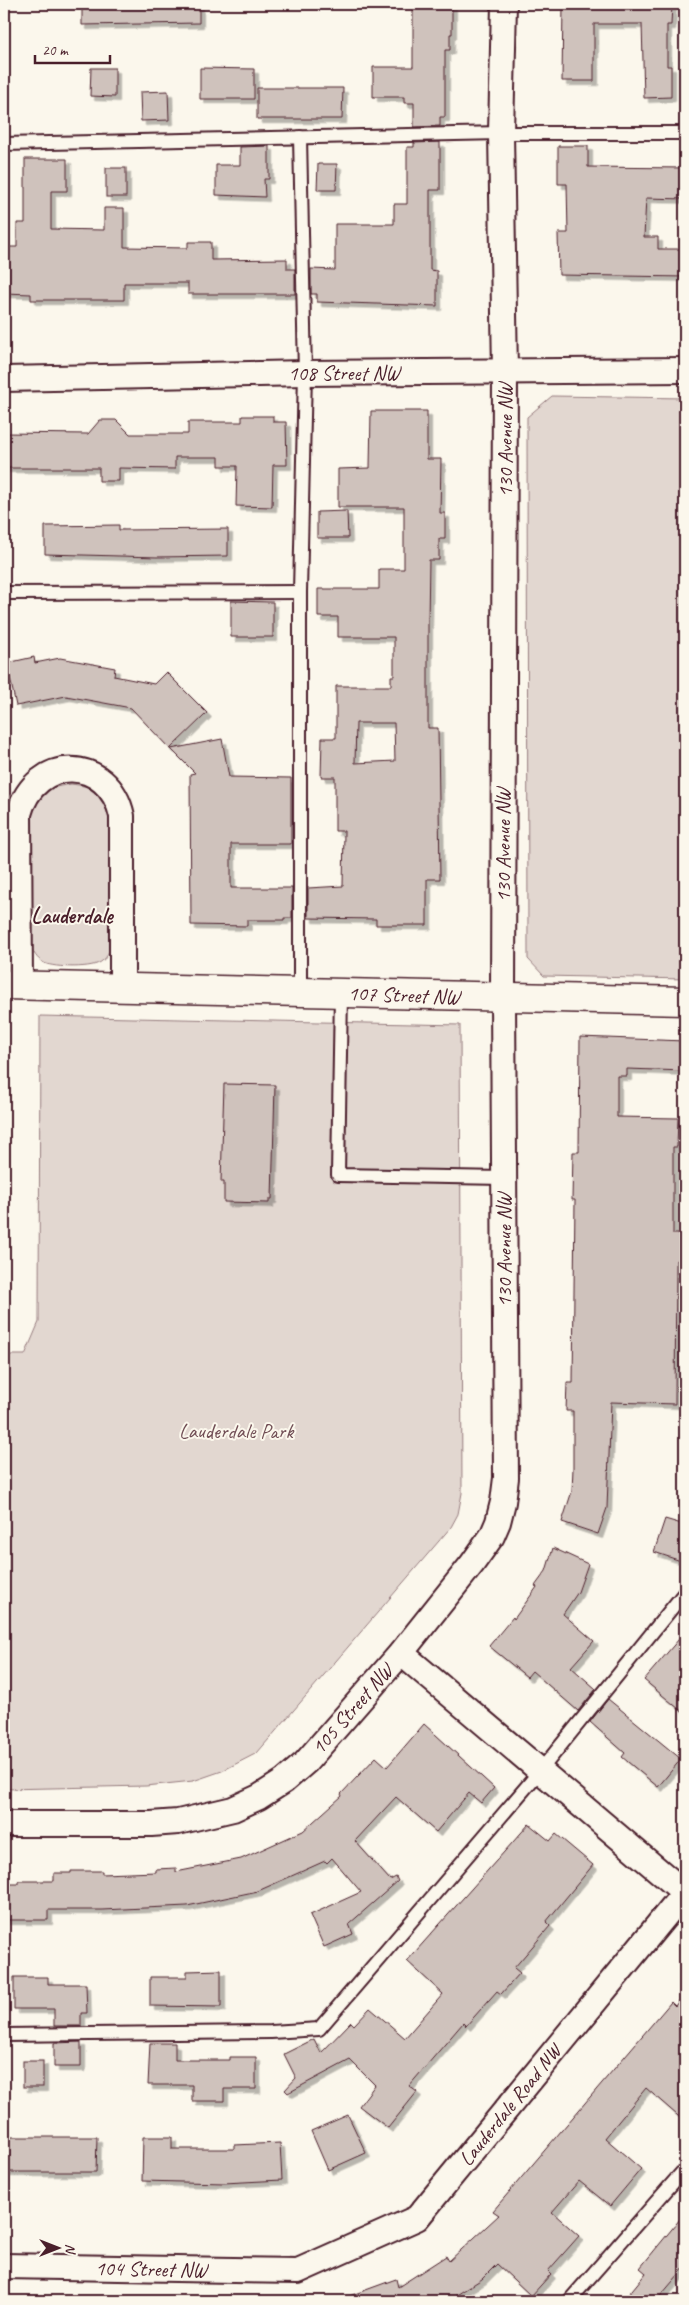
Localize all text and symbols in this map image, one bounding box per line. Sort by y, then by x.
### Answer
scale bar [35,32,110,64]
text: 20 m [42,41,69,60]
street label: 108 Street NW [288,360,402,386]
street label: 130 Avenue NW [492,381,518,497]
street label: 130 Avenue NW [490,786,516,902]
district label: Lauderdale [31,902,114,930]
street label: 107 Street NW [348,980,462,1010]
street label: 130 Avenue NW [491,1191,517,1307]
park label: Lauderdale Park [179,1418,294,1444]
street label: 105 Street NW [305,1657,400,1760]
street label: Lauderdale Road NW [453,2037,569,2171]
north arrow [32,2222,82,2272]
text: N [62,2244,79,2255]
street label: 104 Street NW [95,2255,209,2283]

